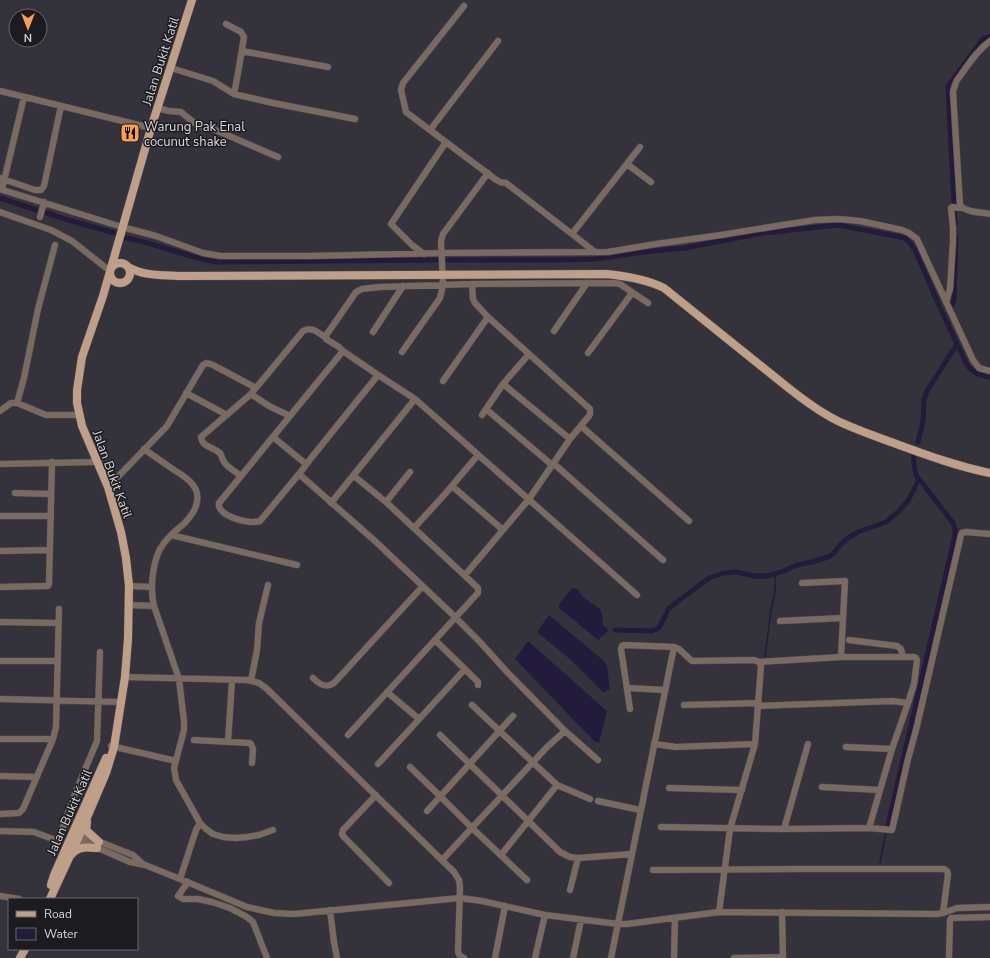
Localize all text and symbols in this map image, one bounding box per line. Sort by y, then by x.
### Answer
north arrow [8,8,48,48]
street label: Jalan Bukit Katil [138,14,184,109]
text: N [24,30,32,45]
place label: Warung Pak Enal cocunut shake [144,118,245,151]
restaurant icon: Warung Pak Enal cocunut shake [119,122,141,144]
street label: Jalan Bukit Katil [87,427,136,521]
street label: Jalan Bukit Katil [42,766,97,859]
legend [8,898,138,950]
text: Road [44,906,72,922]
text: Water [44,926,78,942]

